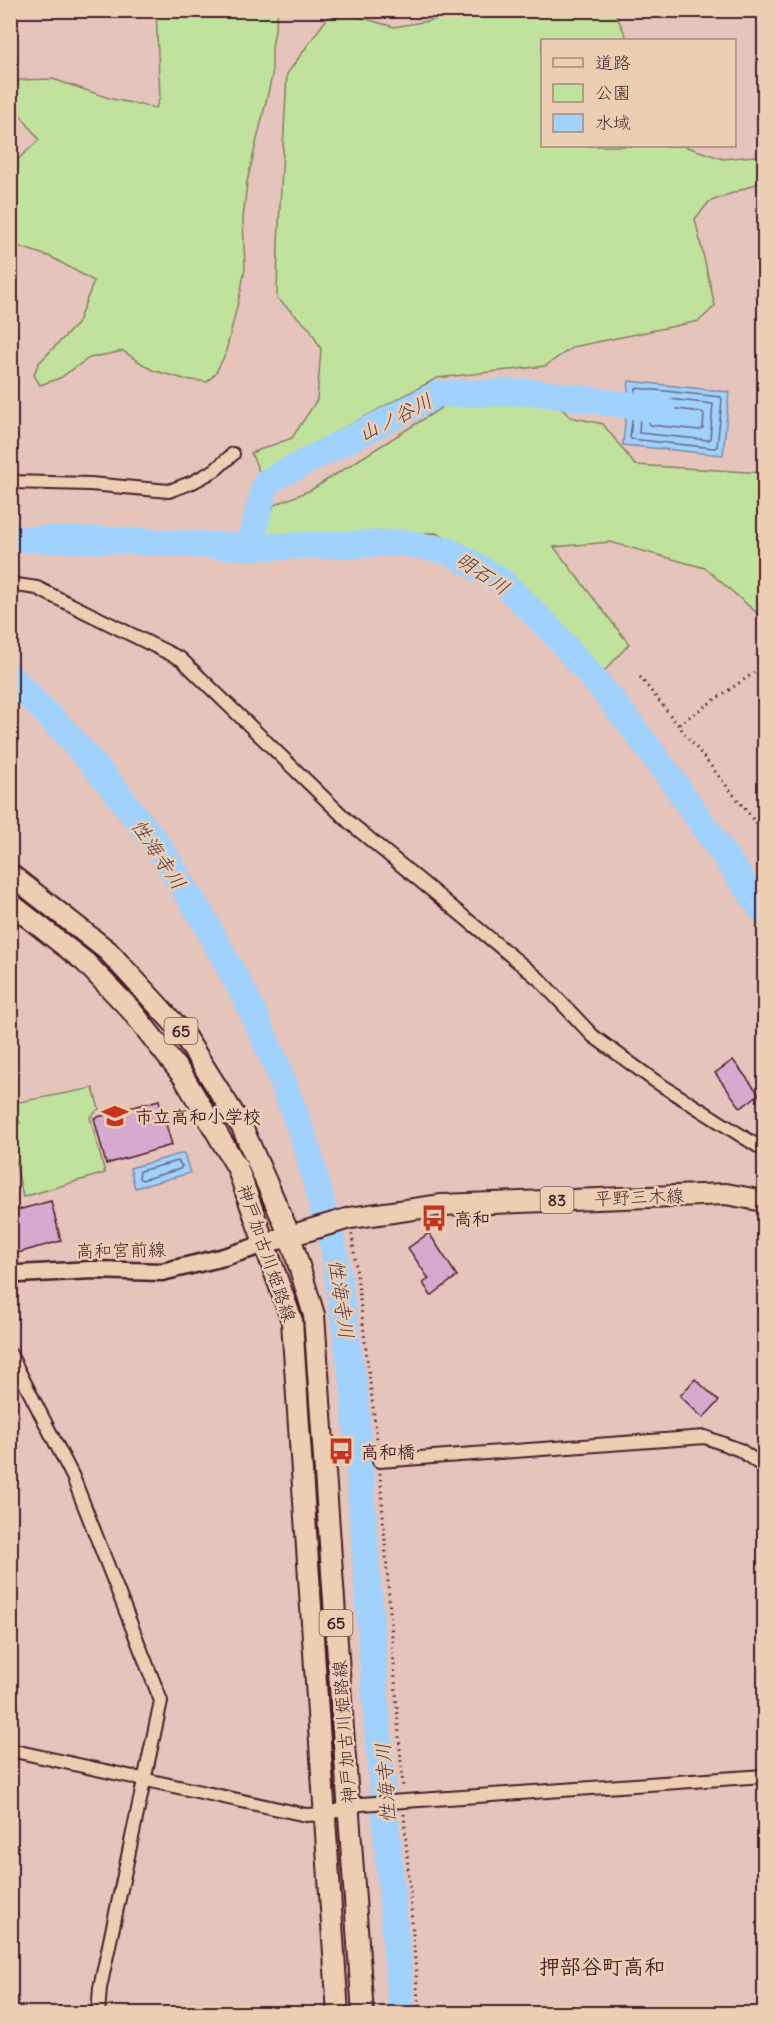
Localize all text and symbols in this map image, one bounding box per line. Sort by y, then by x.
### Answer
legend [541,39,736,147]
text: 道路 [595,51,631,74]
text: 公園 [595,81,631,104]
text: 水域 [595,111,631,134]
water label: 山ノ谷川 [354,388,436,446]
water label: 明石川 [451,546,515,600]
water label: 性海寺川 [126,814,192,894]
road number: 65 [164,1018,198,1044]
school or university icon: 市立高和小学校 [100,1101,130,1131]
place label: 市立高和小学校 [135,1105,261,1128]
street label: 神戸加古川姫路線 [233,1181,301,1325]
street label: 平野三木線 [594,1184,684,1210]
road number: 83 [540,1187,574,1213]
bus stop icon: 高和 [419,1203,449,1233]
place label: 高和 [454,1207,490,1230]
street label: 高和宮前線 [76,1238,166,1262]
water label: 性海寺川 [324,1258,360,1340]
bus stop icon: 高和橋 [326,1436,356,1466]
place label: 高和橋 [361,1440,415,1463]
road number: 65 [320,1610,352,1636]
street label: 神戸加古川姫路線 [328,1659,360,1805]
water label: 性海寺川 [370,1742,400,1824]
district label: 押部谷町高和 [539,1953,665,1980]

